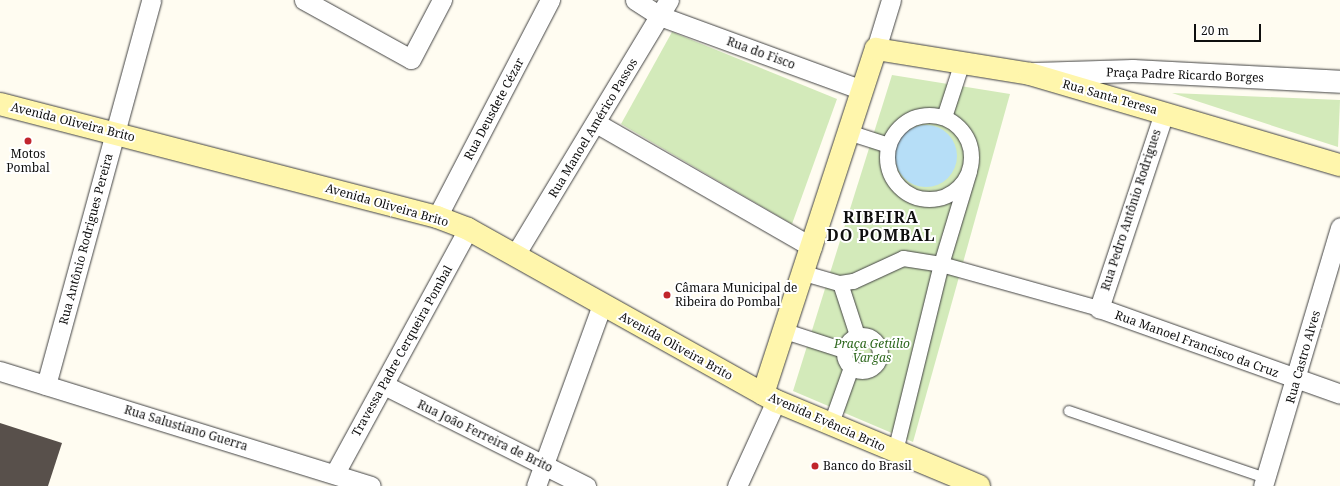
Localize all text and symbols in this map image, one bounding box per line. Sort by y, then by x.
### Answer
scale bar [1196,16,1263,42]
text: 20 m [1201,22,1229,39]
street label: Rua do Fisco [725,34,797,72]
street label: Rua Deusdete Cézar [461,56,527,162]
street label: Rua Manoel Américo Passos [546,56,640,200]
street label: Praça Padre Ricardo Borges [1106,65,1264,85]
street label: Rua Santa Teresa [1061,77,1159,117]
street label: Avenida Oliveira Brito [9,100,137,144]
street label: Rua Pedro Antônio Rodrigues [1098,128,1164,292]
marker: Motos Pombal [23,136,33,146]
place label: Motos Pombal [6,147,50,175]
street label: Rua Antônio Rodrigues Pereira [56,152,116,326]
street label: Avenida Oliveira Brito [324,181,450,229]
district label: RIBEIRA DO POMBAL [827,207,935,245]
street label: Travessa Padre Cerqueira Pombal [349,263,455,439]
place label: Câmara Municipal de Ribeira do Pombal [675,281,797,309]
marker: Câmara Municipal de Ribeira do Pombal [662,290,672,300]
street label: Rua Manoel Francisco da Cruz [1113,308,1281,380]
street label: Avenida Oliveira Brito [617,309,735,383]
street label: Rua Castro Alves [1283,309,1323,405]
park label: Praça Getúlio Vargas [834,337,910,365]
street label: Avenida Evência Brito [766,390,888,454]
street label: Rua João Ferreira de Brito [415,397,555,475]
street label: Rua Salustiano Guerra [122,402,250,454]
place label: Banco do Brasil [823,459,912,473]
marker: Banco do Brasil [810,461,820,471]

